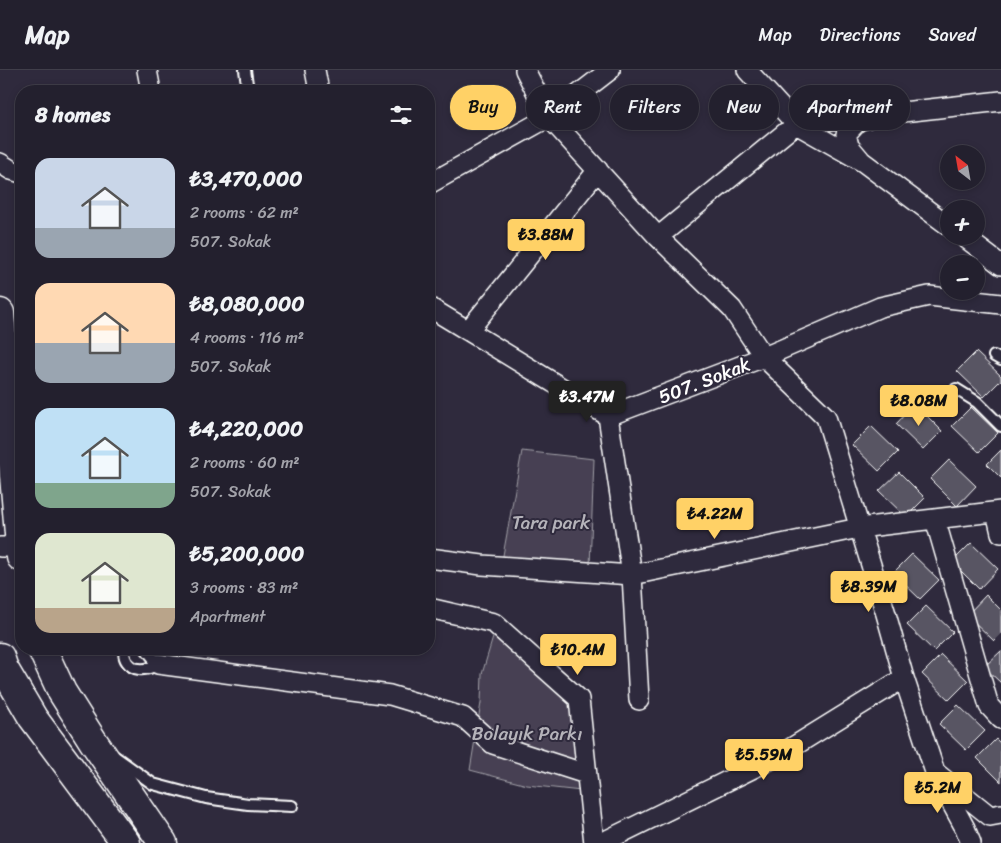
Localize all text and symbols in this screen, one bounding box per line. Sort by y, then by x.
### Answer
text: Map [25,14,69,56]
text: Map [759,19,792,51]
text: Directions [820,19,901,51]
text: Saved [929,19,976,51]
chip: Buy [450,85,516,130]
chip: Rent [526,85,600,130]
chip: Filters [610,85,699,130]
chip: New [709,85,779,130]
chip: Apartment [789,85,910,130]
text: 8 homes [35,96,110,134]
icon: filters [387,101,415,129]
north arrow [940,145,985,190]
map controls [940,145,985,300]
text: ₺3,470,000 [190,160,303,198]
icon: home [75,178,135,238]
text: 2 rooms · 62 m² [190,198,299,227]
button: + [940,200,985,245]
pin: ₺3.88M [505,218,587,261]
text: ₺3.88M [519,220,573,249]
text: 507. Sokak [190,227,271,256]
button: − [940,255,985,300]
text: ₺8,080,000 [190,285,305,323]
icon: home [75,303,135,363]
text: 4 rooms · 116 m² [190,323,304,352]
street label: 507. Sokak [653,348,755,413]
text: 507. Sokak [190,352,271,381]
pin: ₺3.47M [546,380,628,423]
text: ₺3.47M [560,382,614,411]
pin: ₺8.08M [878,384,960,427]
text: ₺8.08M [891,386,947,415]
text: ₺4,220,000 [190,410,303,448]
icon: home [75,428,135,488]
text: 2 rooms · 60 m² [190,448,300,477]
text: 507. Sokak [190,477,271,506]
pin: ₺4.22M [674,498,756,540]
text: ₺4.22M [687,499,743,528]
park label: Tara park [512,506,591,539]
text: ₺5,200,000 [190,535,304,573]
icon: home [75,553,135,613]
pin: ₺8.39M [828,570,910,613]
text: ₺8.39M [842,572,896,601]
text: 3 rooms · 83 m² [190,573,298,602]
text: Apartment [190,602,266,631]
pin: ₺10.4M [537,634,619,676]
text: ₺10.4M [551,635,605,664]
park label: Bolayık Parkı [472,717,582,750]
pin: ₺5.59M [723,738,805,781]
text: ₺5.59M [736,740,792,769]
pin: ₺5.2M [903,772,973,814]
text: ₺5.2M [915,773,961,802]

